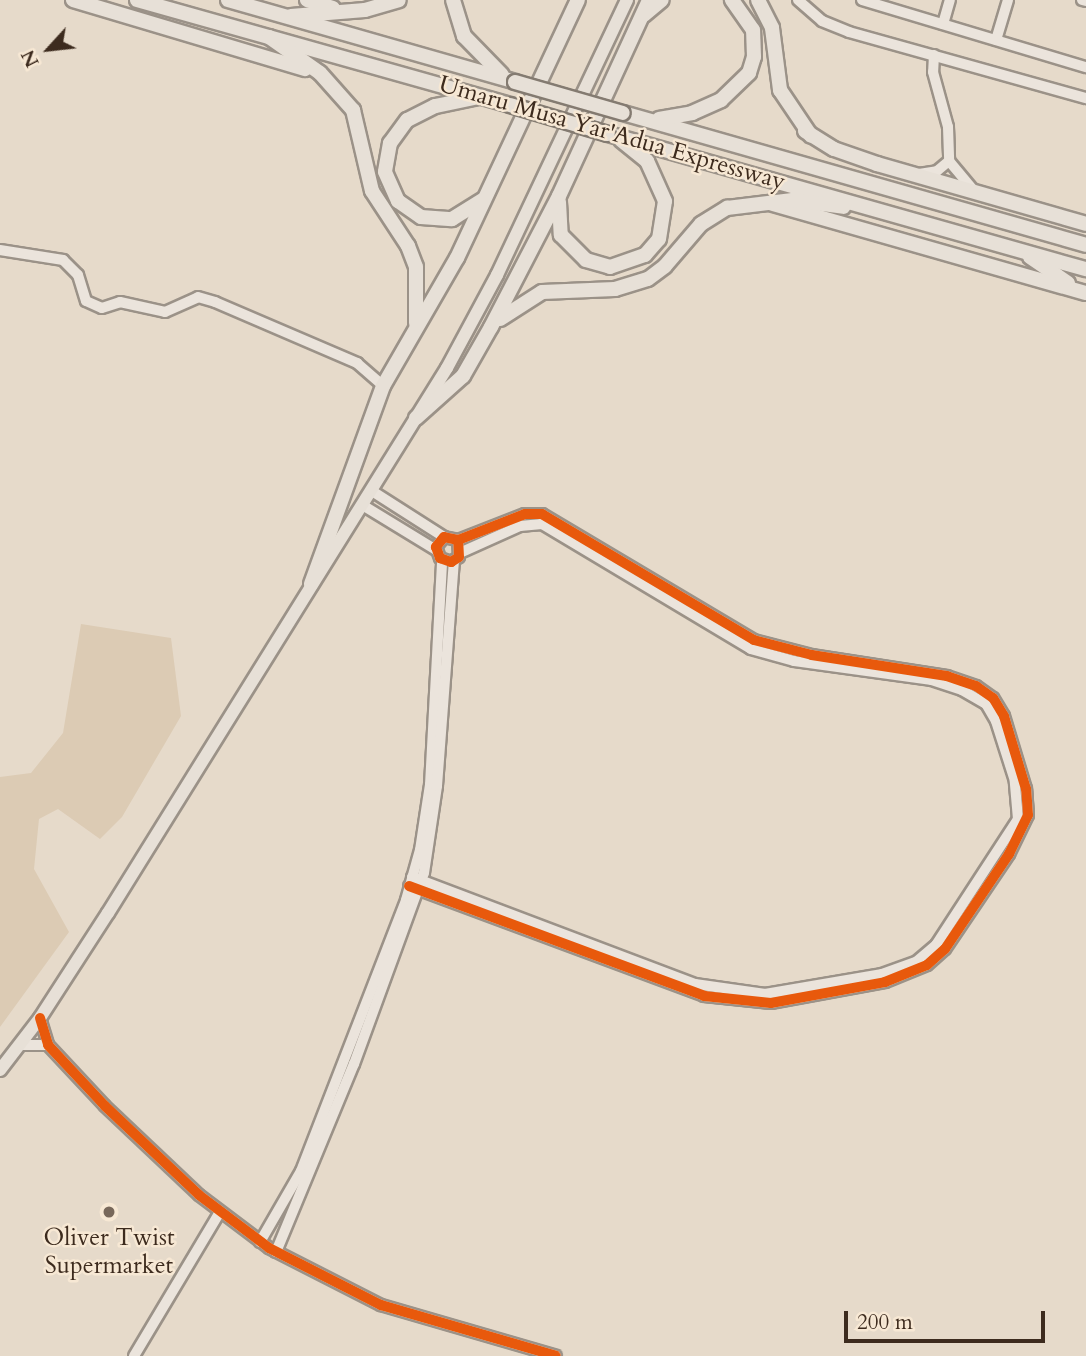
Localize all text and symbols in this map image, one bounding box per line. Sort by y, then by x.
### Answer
north arrow [14,14,84,84]
text: N [15,45,46,72]
street label: Umaru Musa Yar'Adua Expressway [435,70,789,196]
marker: Oliver Twist Supermarket [101,1204,117,1220]
place label: Oliver Twist Supermarket [43,1224,175,1280]
scale bar [848,1296,1049,1340]
text: 200 m [857,1308,913,1337]

